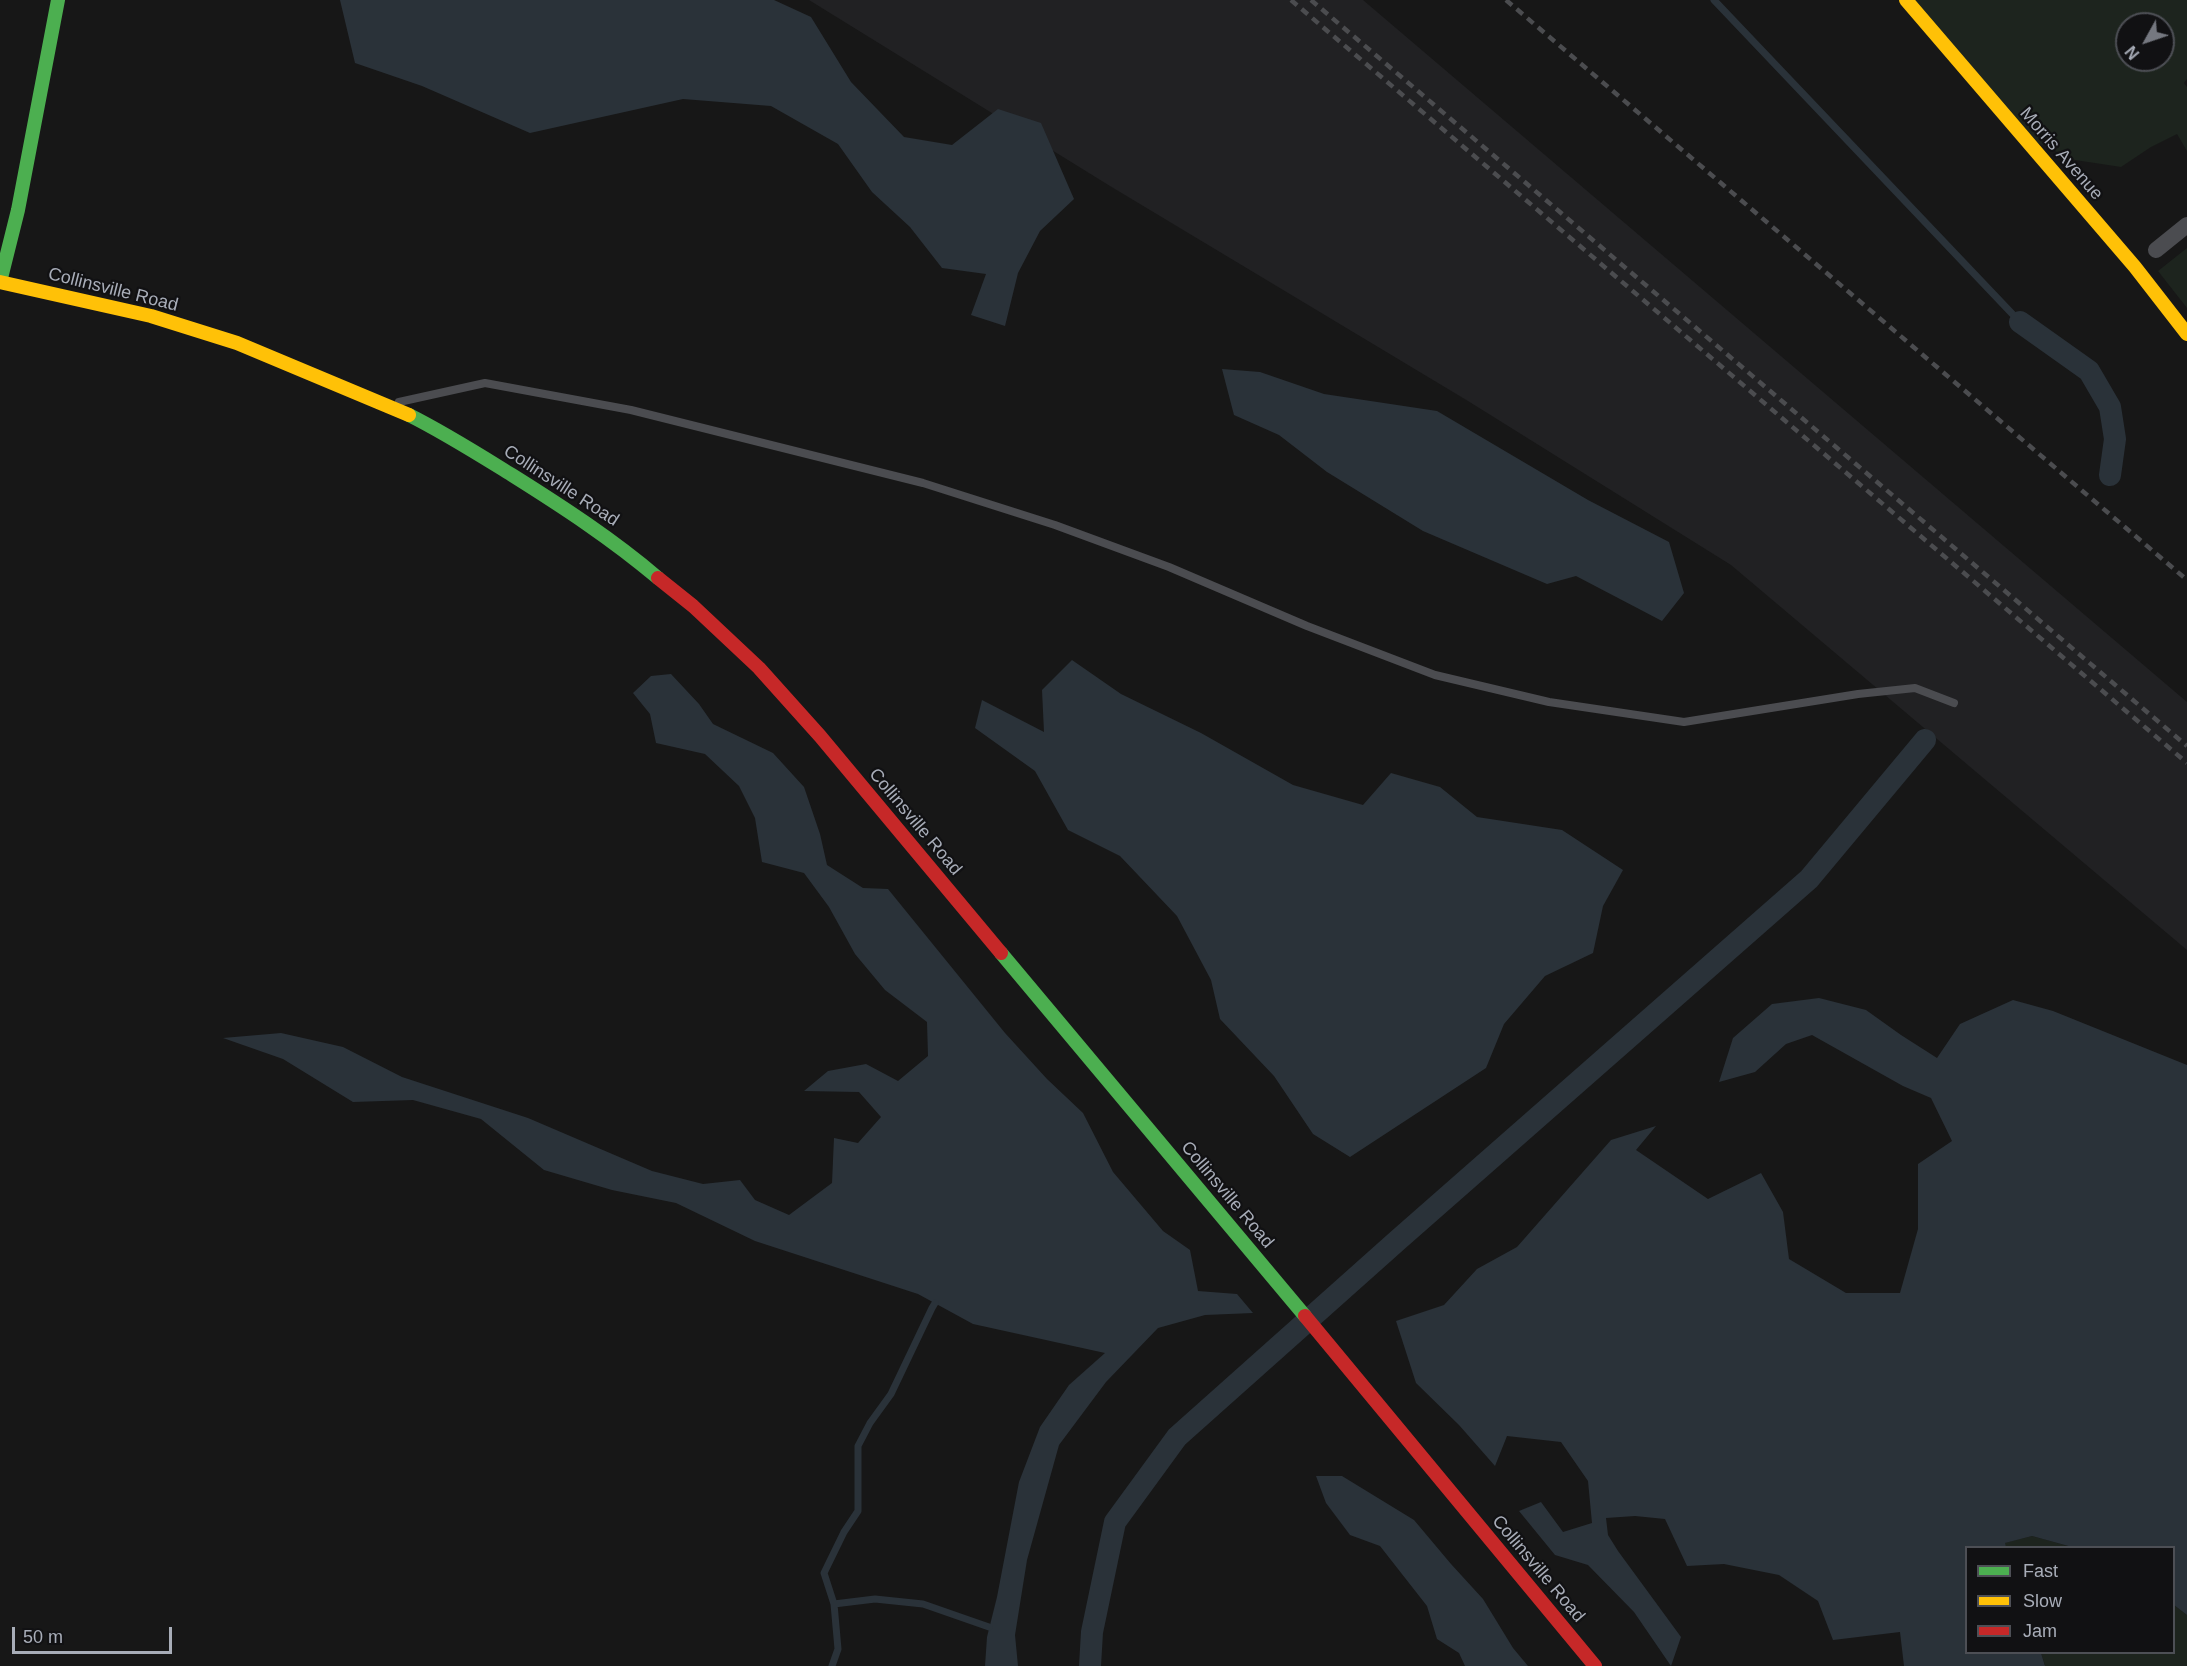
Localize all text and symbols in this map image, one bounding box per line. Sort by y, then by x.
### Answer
north arrow [2115,12,2175,72]
text: N [2122,43,2143,62]
street label: Morris Avenue [2015,103,2107,205]
street label: Collinsville Road [46,263,180,317]
street label: Collinsville Road [499,441,623,531]
street label: Collinsville Road [864,764,966,880]
street label: Collinsville Road [1176,1137,1278,1253]
street label: Collinsville Road [1487,1511,1589,1627]
legend [1965,1546,2175,1654]
text: Fast [2023,1561,2058,1581]
text: Slow [2023,1591,2062,1611]
scale bar [15,1615,176,1653]
text: Jam [2023,1621,2057,1641]
text: 50 m [23,1627,63,1647]

